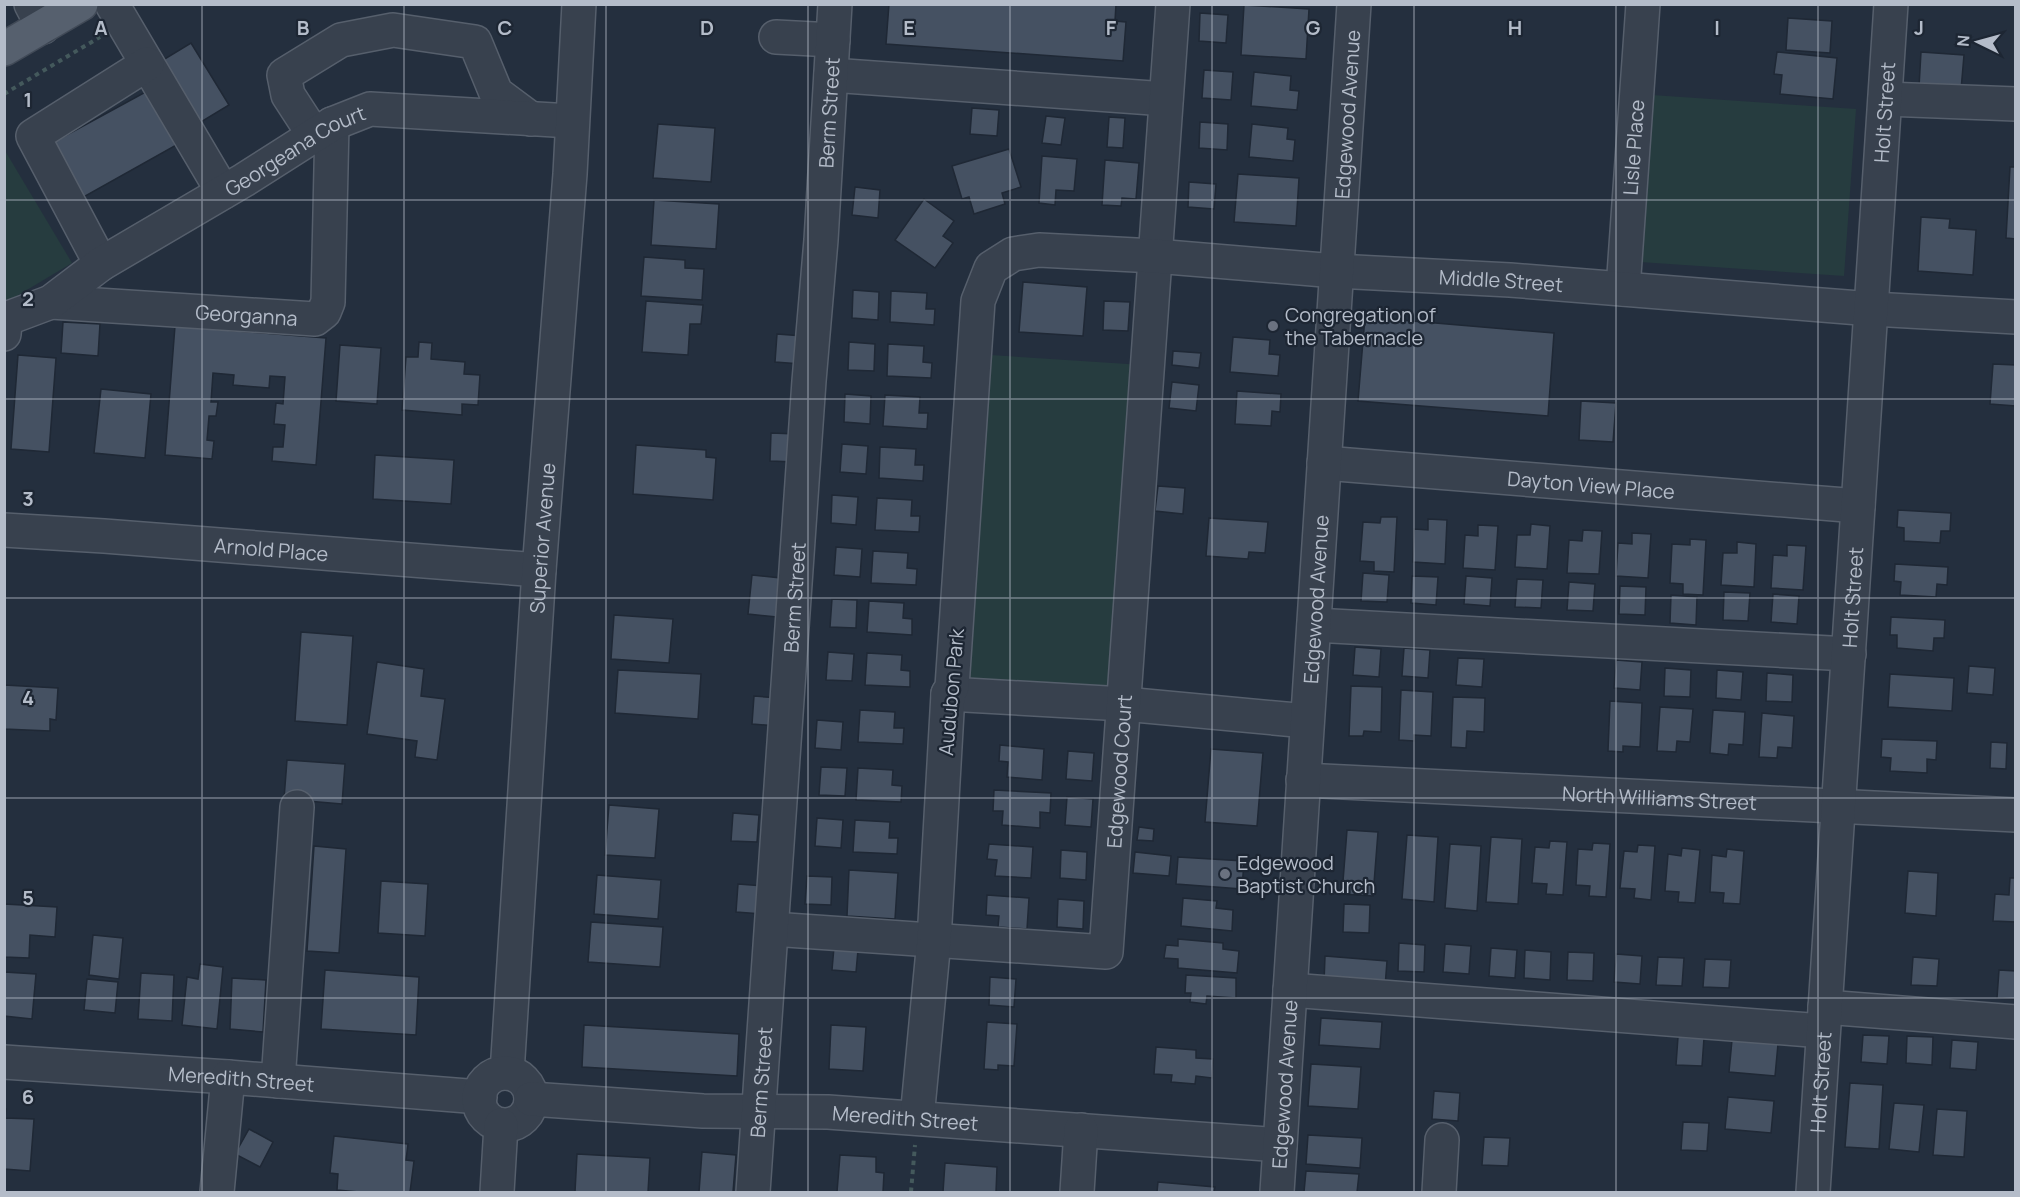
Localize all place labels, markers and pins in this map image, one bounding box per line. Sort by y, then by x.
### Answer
place label: Congregation of the Tabernacle [1285,301,1436,351]
marker: Congregation of the Tabernacle [1266,319,1280,333]
place label: Edgewood Baptist Church [1237,849,1375,899]
marker: Edgewood Baptist Church [1218,867,1232,881]

